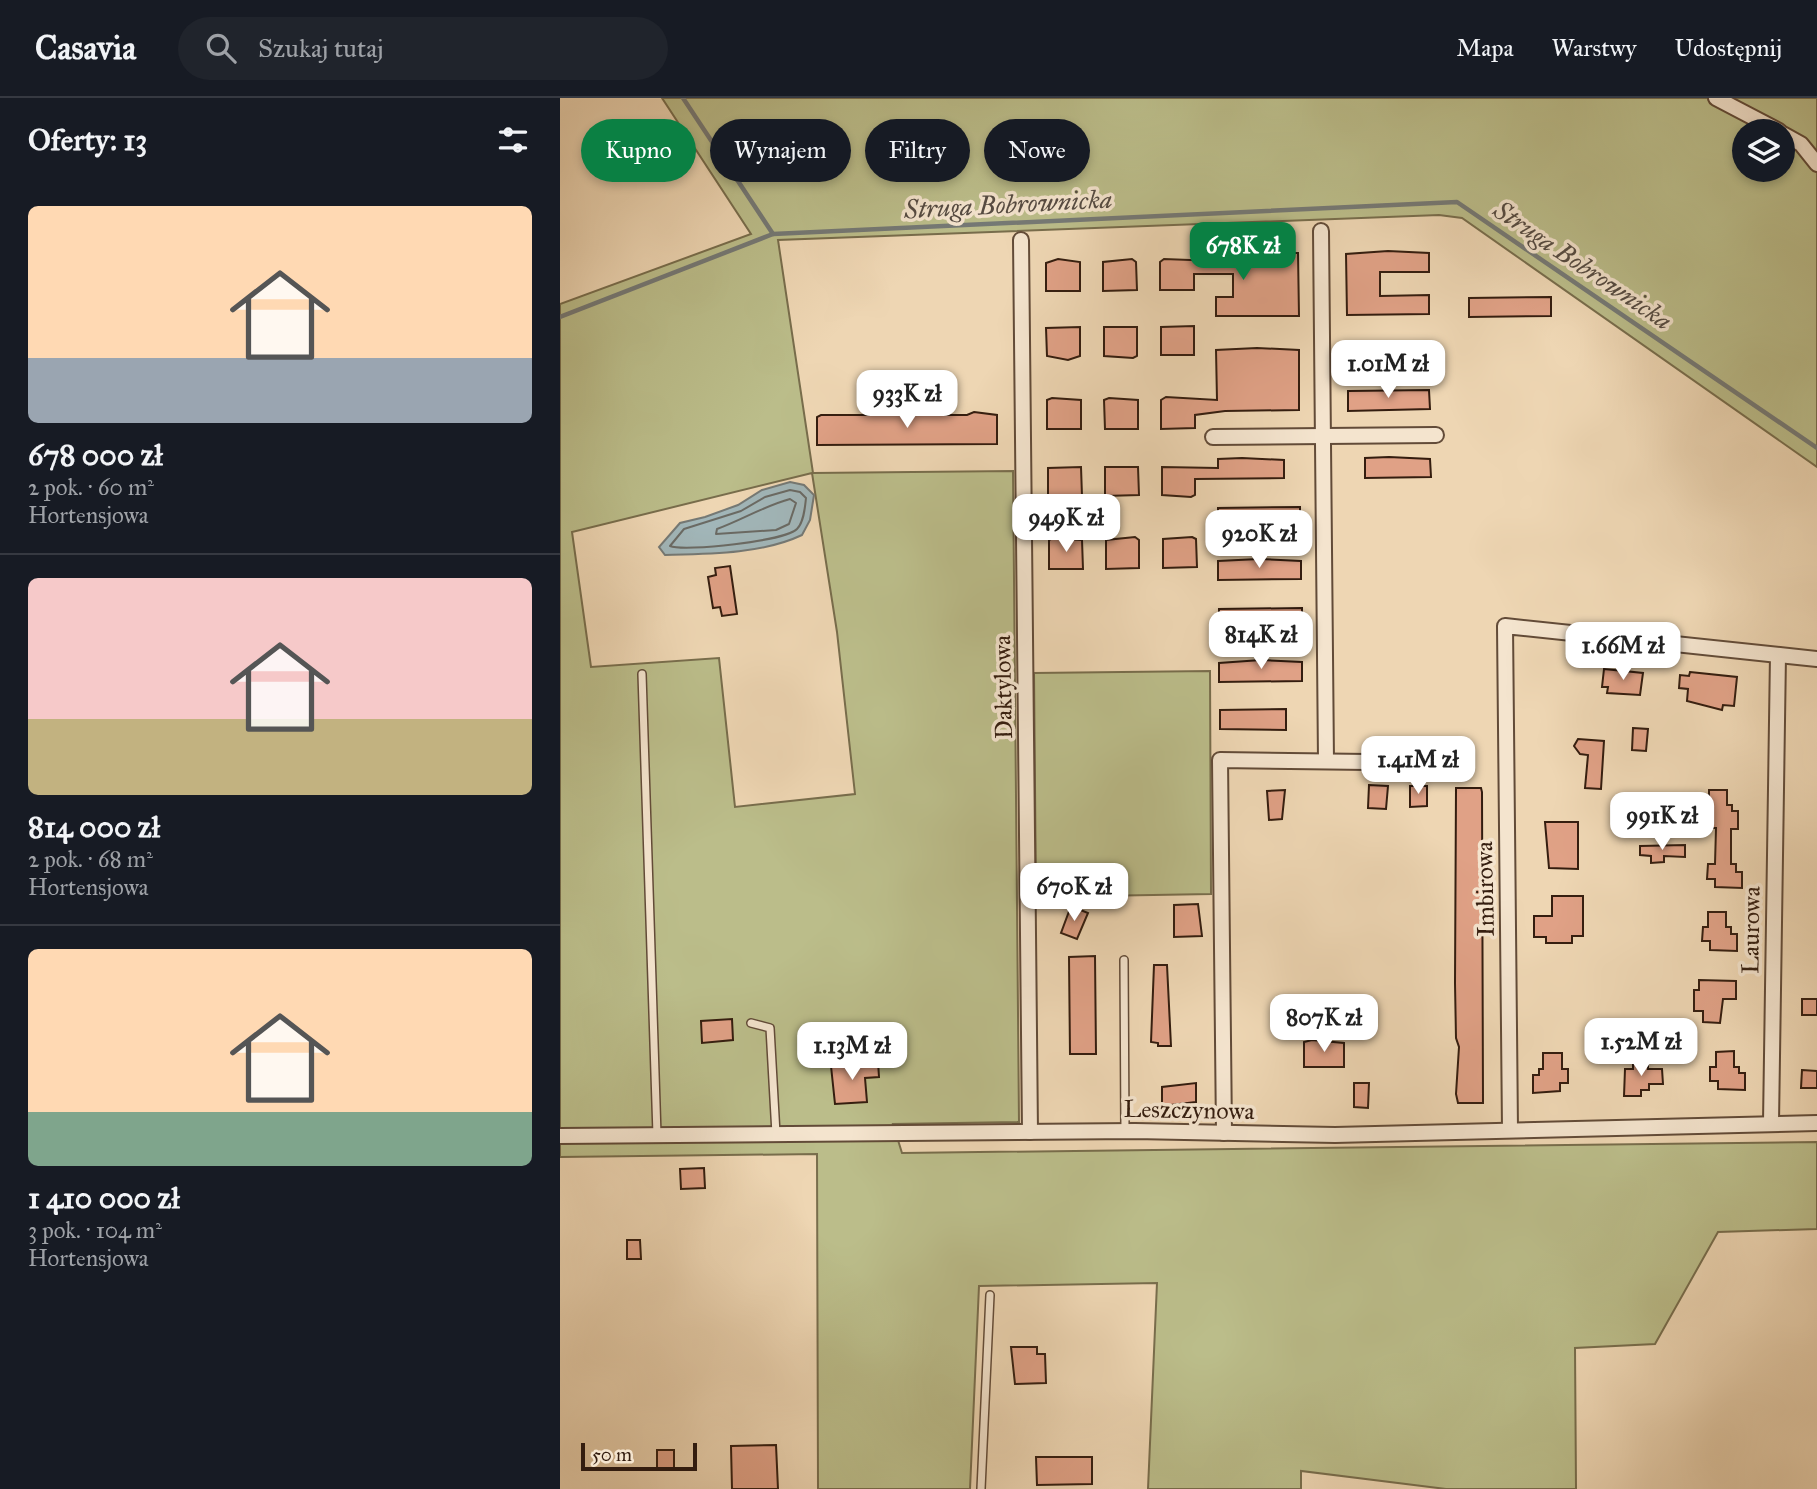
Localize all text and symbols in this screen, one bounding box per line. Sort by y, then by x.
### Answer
search box [178,17,668,80]
text: Casavia [35,28,136,68]
icon: search [202,29,240,67]
text: Szukaj tutaj [258,32,384,64]
text: Mapa [1457,33,1514,63]
text: Warstwy [1552,33,1637,63]
text: Udostępnij [1675,33,1782,63]
chip: Kupno [581,119,696,182]
chip: Wynajem [710,119,851,182]
chip: Filtry [865,119,970,182]
chip: Nowe [984,119,1090,182]
map controls [1732,119,1795,182]
button: layers [1732,119,1795,182]
icon: filters [494,121,532,159]
text: Oferty: 13 [28,122,147,158]
water label: Struga Bobrownicka [902,183,1113,225]
water label: Struga Bobrownicka [1487,193,1678,337]
pin: 678K zł [1178,222,1308,282]
text: 678K zł [1206,231,1280,259]
icon: home [217,252,343,378]
pin: 1.01M zł [1316,341,1460,400]
text: 1.01M zł [1347,349,1429,377]
pin: 933K zł [842,370,972,430]
text: 933K zł [873,379,941,407]
text: 678 000 zł [28,437,163,473]
text: 2 pok. · 60 m² [28,473,154,501]
pin: 949K zł [1001,494,1131,554]
text: Hortensjowa [28,501,148,529]
text: 949K zł [1028,503,1104,531]
pin: 920K zł [1194,510,1324,570]
text: 920K zł [1221,519,1297,547]
pin: 814K zł [1196,612,1326,671]
text: 814K zł [1225,620,1297,648]
pin: 1.66M zł [1551,622,1695,682]
icon: home [217,624,343,750]
text: 1.66M zł [1582,631,1664,659]
street label: Daktylowa [987,634,1019,739]
pin: 1.41M zł [1346,736,1490,796]
text: 1.41M zł [1377,745,1459,773]
pin: 991K zł [1597,792,1727,852]
text: 991K zł [1626,801,1698,829]
text: 814 000 zł [28,809,160,845]
street label: Imbirowa [1469,840,1501,937]
text: 2 pok. · 68 m² [28,845,153,873]
pin: 670K zł [1009,864,1139,923]
text: 670K zł [1036,872,1112,900]
text: Hortensjowa [28,873,148,901]
street label: Laurowa [1735,885,1767,974]
icon: home [217,995,343,1121]
pin: 807K zł [1259,995,1389,1054]
text: 807K zł [1286,1003,1362,1031]
pin: 1.52M zł [1569,1018,1713,1078]
pin: 1.13M zł [780,1023,924,1082]
text: 1.52M zł [1600,1027,1682,1055]
text: 1.13M zł [813,1031,891,1059]
street label: Leszczynowa [1123,1094,1256,1126]
text: 1 410 000 zł [28,1180,180,1216]
text: 3 pok. · 104 m² [28,1216,162,1244]
text: Hortensjowa [28,1244,148,1272]
scale bar [581,1440,696,1472]
text: 50 m [592,1443,632,1466]

